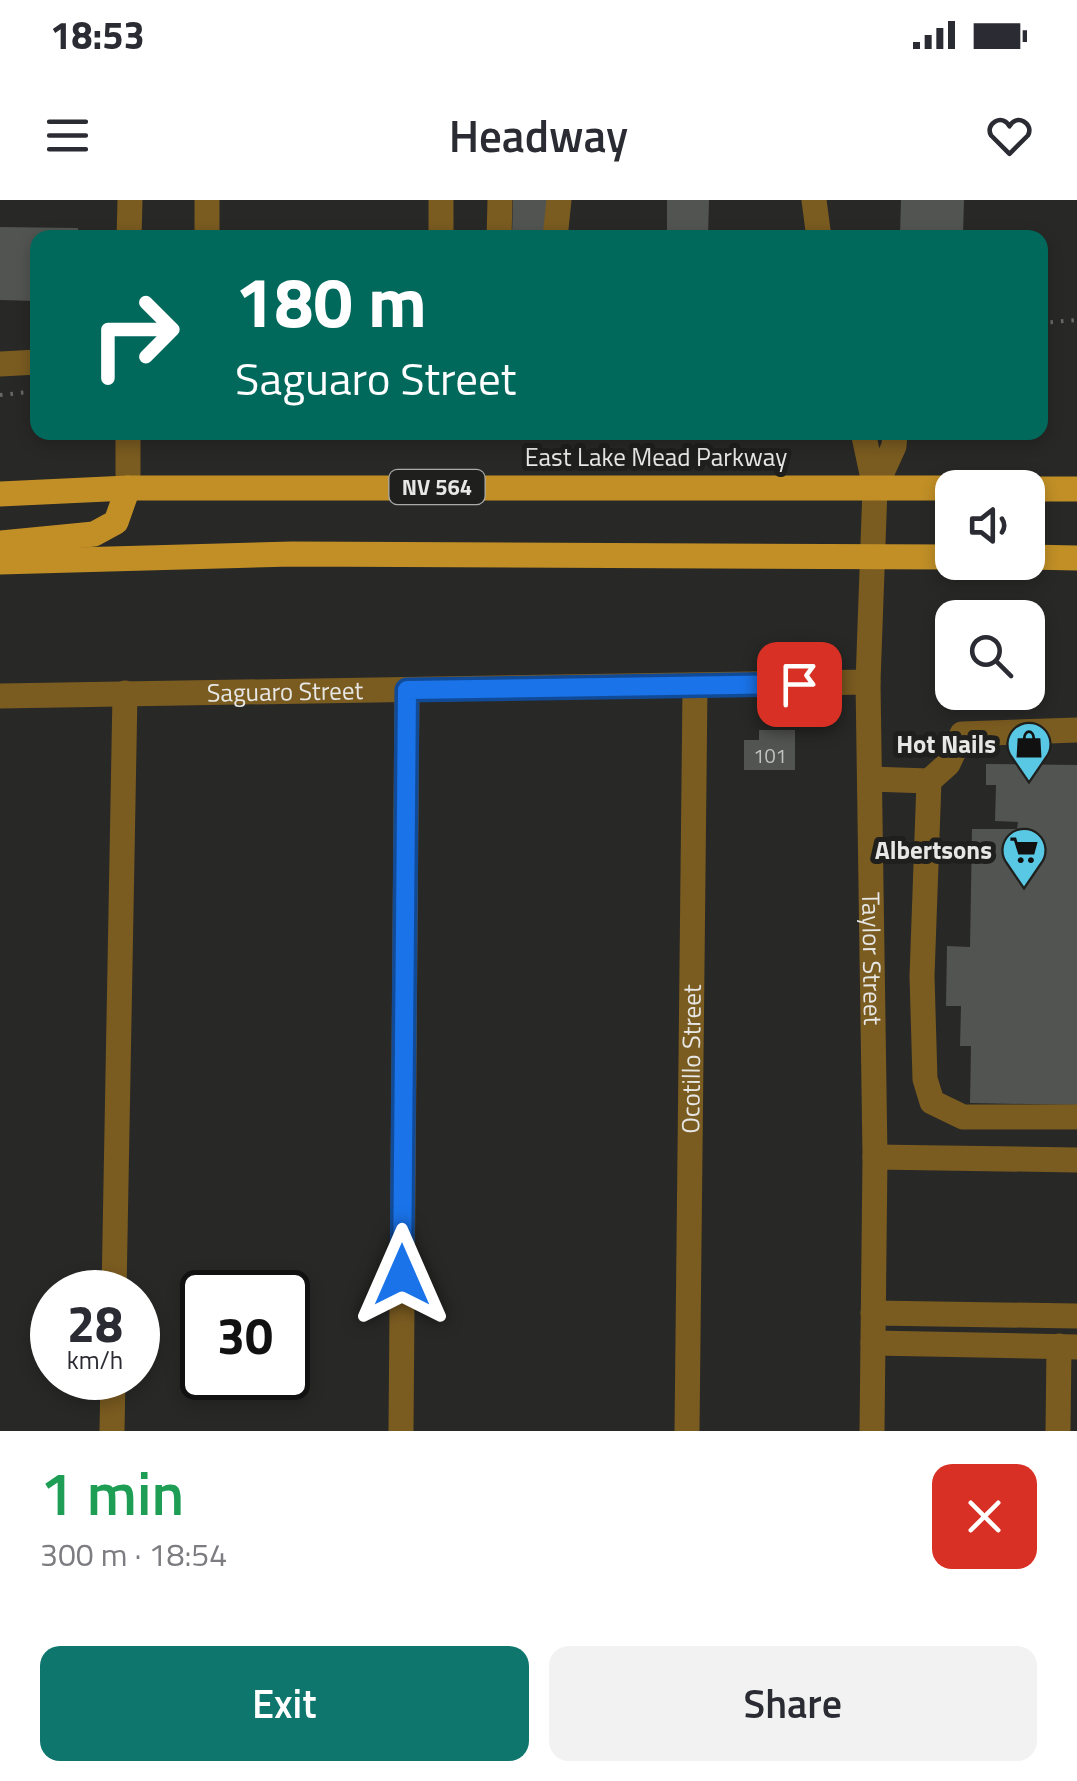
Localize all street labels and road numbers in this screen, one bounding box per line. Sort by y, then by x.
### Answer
street label: East Lake Mead Parkway [525,438,787,476]
road number: NV 564 [390,470,484,504]
street label: Saguaro Street [206,671,364,712]
street label: Taylor Street [852,892,892,1026]
street label: Ocotillo Street [671,984,711,1134]

